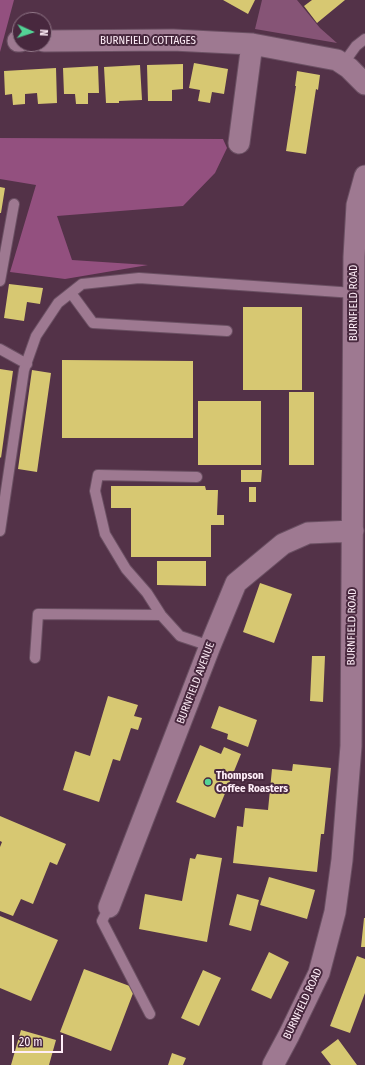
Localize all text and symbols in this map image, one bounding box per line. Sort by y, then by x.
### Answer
north arrow [12,12,52,52]
text: N [37,29,50,36]
street label: BURNFIELD COTTAGES [100,34,196,48]
street label: BURNFIELD ROAD [347,265,361,341]
street label: BURNFIELD ROAD [345,589,359,665]
street label: BURNFIELD AVENUE [174,640,218,726]
place label: Thompson Coffee Roasters [216,769,288,795]
marker: Thompson Coffee Roasters [203,777,213,787]
street label: BURNFIELD ROAD [281,966,325,1042]
scale bar [14,1027,65,1053]
text: 20 m [19,1035,43,1049]

